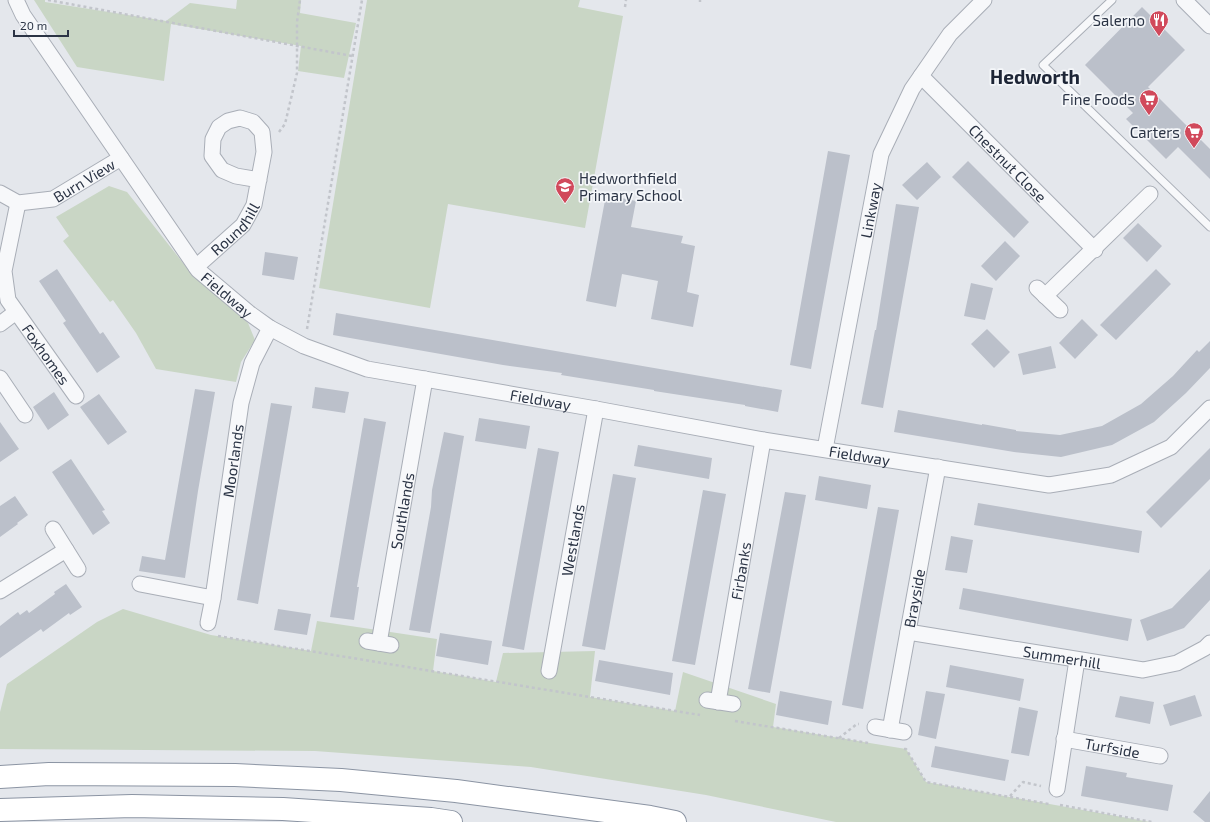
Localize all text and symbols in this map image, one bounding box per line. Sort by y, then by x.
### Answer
restaurant icon: Salerno [1148,9,1170,37]
place label: Salerno [1093,11,1145,29]
scale bar [14,12,68,38]
text: 20 m [20,18,47,32]
district label: Hedworth [990,65,1080,88]
supermarket icon: Fine Foods [1138,88,1160,116]
place label: Fine Foods [1062,90,1135,108]
street label: Chestnut Close [965,120,1051,206]
supermarket icon: Carters [1183,121,1205,149]
place label: Carters [1130,123,1180,141]
street label: Burn View [50,155,118,206]
place label: Hedworthfield Primary School [579,169,682,204]
school or university icon: Hedworthfield Primary School [554,176,576,204]
street label: Linkway [856,181,884,240]
street label: Roundhill [207,199,263,259]
street label: Fieldway [198,268,257,321]
street label: Foxhomes [19,320,74,388]
street label: Fieldway [509,385,572,413]
street label: Moorlands [219,423,247,499]
street label: Fieldway [828,442,891,469]
street label: Southlands [386,471,418,551]
street label: Westlands [557,503,588,578]
street label: Firbanks [727,540,754,601]
street label: Brayside [900,567,928,629]
street label: Summerhill [1022,642,1103,672]
street label: Turfside [1083,734,1141,761]

